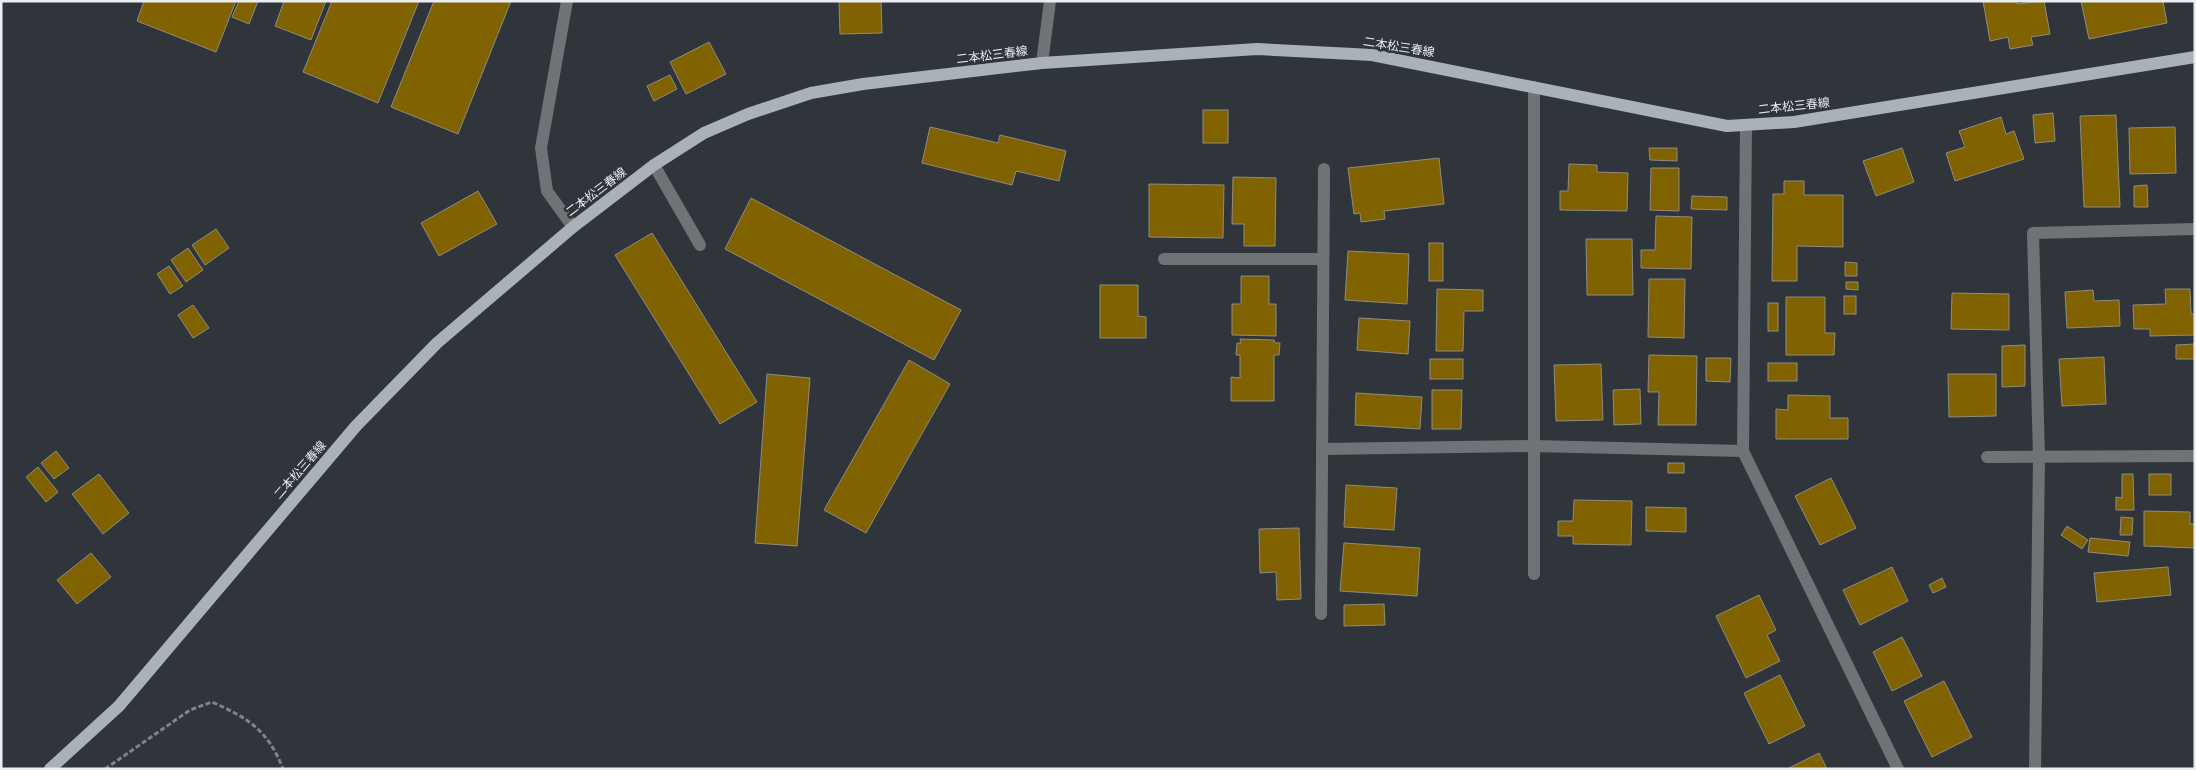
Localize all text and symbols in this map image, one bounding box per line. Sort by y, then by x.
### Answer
street label: 二本松三春線 [1362,34,1436,60]
street label: 二本松三春線 [955,44,1029,66]
street label: 二本松三春線 [1757,95,1831,117]
street label: 二本松三春線 [563,165,629,219]
street label: 二本松三春線 [271,438,329,502]

